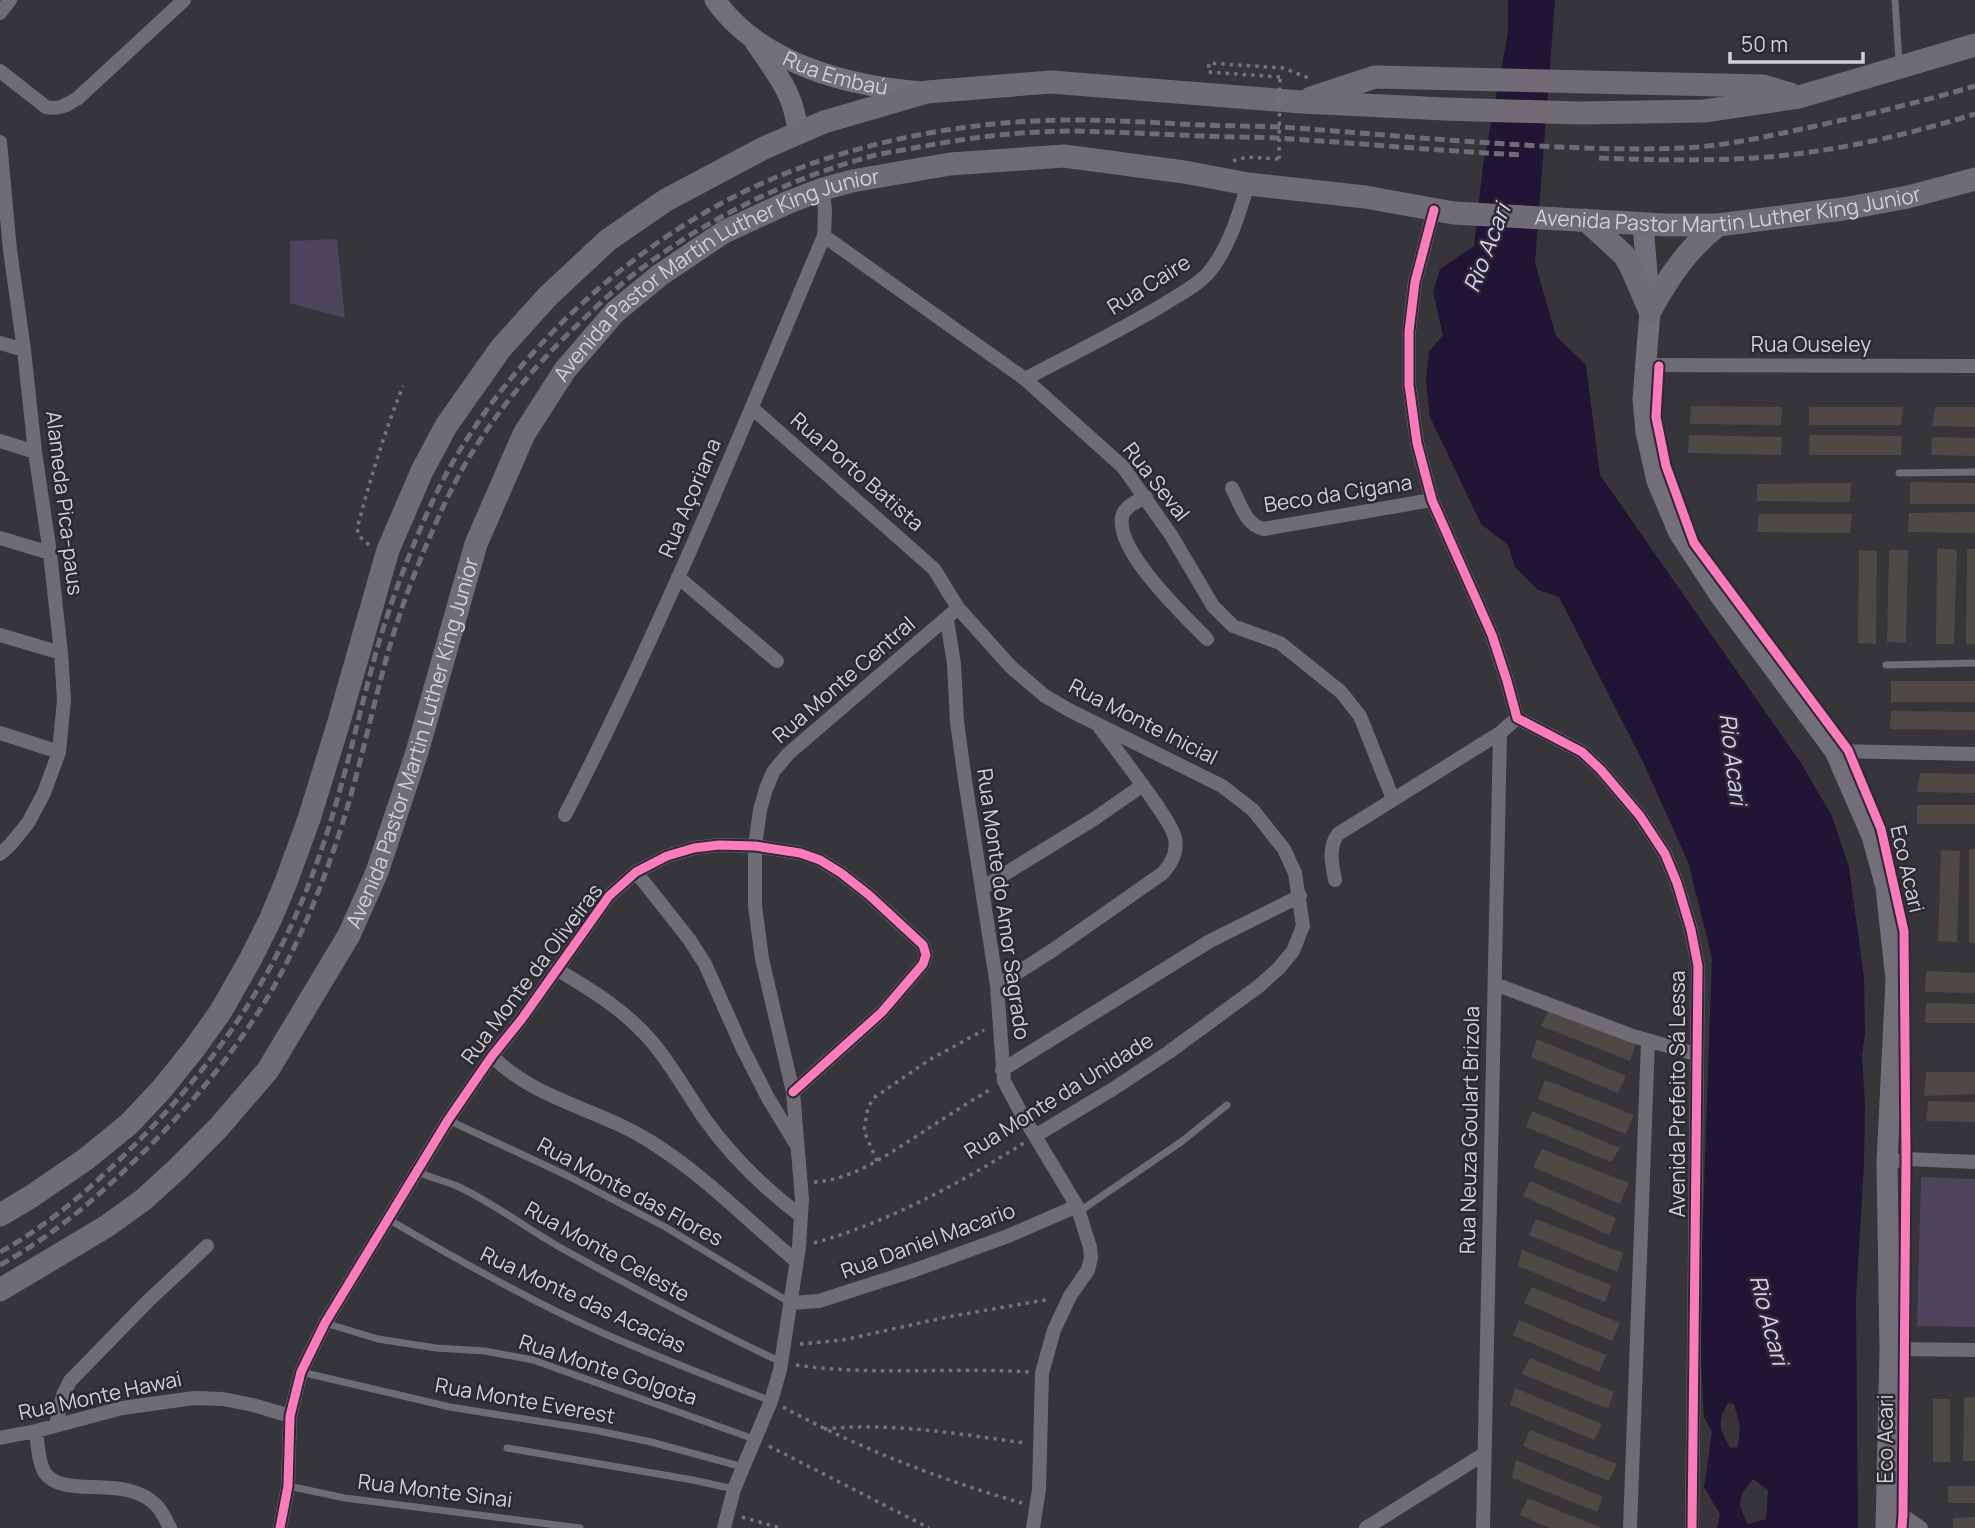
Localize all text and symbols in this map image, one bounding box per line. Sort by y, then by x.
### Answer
scale bar [1730,21,1863,65]
text: 50 m [1741,30,1788,58]
street label: Rua Embaú [779,44,890,101]
street label: Avenida Pastor Martin Luther King Junior [546,161,882,386]
street label: Avenida Pastor Martin Luther King Junior [1534,179,1924,238]
water label: Rio Acari [1455,197,1518,296]
street label: Rua Caire [1102,248,1195,321]
street label: Rua Ouseley [1751,330,1871,358]
street label: Rua Porto Batista [785,406,930,537]
street label: Alameda Pica-paus [40,409,90,597]
street label: Rua Açoriana [651,434,727,561]
street label: Rua Seval [1117,436,1196,527]
street label: Beco da Cigana [1262,467,1414,519]
street label: Avenida Pastor Martin Luther King Junior [339,553,485,932]
street label: Rua Monte Central [766,610,921,749]
street label: Rua Monte Inicial [1064,671,1223,771]
water label: Rio Acari [1713,711,1756,809]
street label: Rua Monte do Amor Sagrado [971,766,1037,1041]
street label: Eco Acari [1884,822,1932,915]
street label: Rua Monte da Oliveiras [454,877,608,1069]
street label: Avenida Prefeito Sá Lessa [1663,970,1691,1218]
street label: Rua Neuza Goulart Brizola [1453,1006,1485,1254]
street label: Rua Monte da Unidade [959,1026,1158,1165]
street label: Rua Monte das Flores [533,1130,728,1252]
street label: Rua Monte Celeste [520,1194,695,1308]
street label: Rua Daniel Macario [837,1196,1019,1285]
street label: Rua Monte das Acacias [476,1239,691,1359]
water label: Rio Acari [1743,1271,1798,1371]
street label: Rua Monte Golgota [516,1327,701,1411]
street label: Rua Monte Hawai [16,1364,184,1426]
street label: Rua Monte Everest [433,1370,617,1430]
street label: Eco Acari [1871,1395,1899,1483]
street label: Rua Monte Sinai [356,1467,514,1513]

